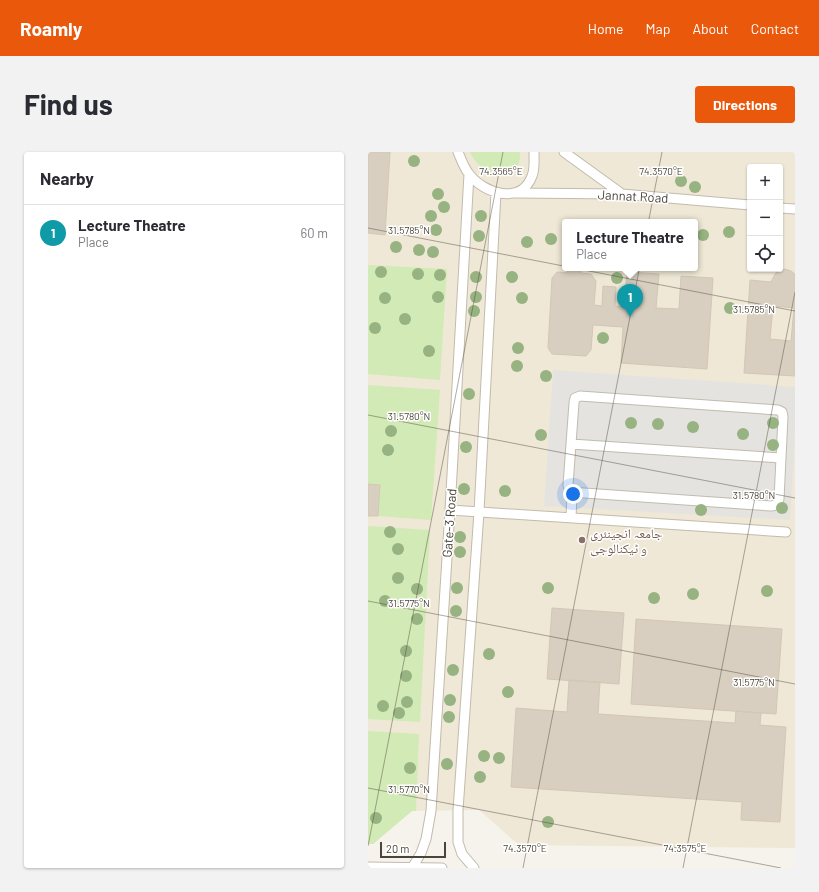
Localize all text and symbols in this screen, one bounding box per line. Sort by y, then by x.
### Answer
text: Roamly [20,17,82,40]
text: Home [588,20,624,37]
text: Map [646,20,670,37]
text: About [692,20,729,37]
text: Contact [751,20,799,37]
button: Directions [695,86,795,123]
text: Find us [24,87,113,121]
map controls [747,164,783,272]
button: + [747,164,783,200]
text: 74.3565°E [479,165,523,177]
text: 74.3570°E [639,165,683,177]
text: Nearby [40,168,94,188]
street label: Jannat Road [597,186,669,206]
button: − [747,200,783,236]
text: Lecture Theatre [78,216,186,234]
popup [562,219,698,271]
text: 31.5785°N [388,224,430,236]
text: 1 [51,225,55,241]
text: 60 m [301,225,328,241]
text: Lecture Theatre [576,228,684,246]
text: Place [78,234,109,250]
button: locate [747,236,783,272]
text: Place [576,246,607,262]
pin: 1 [617,284,643,317]
text: 31.5785°N [733,303,775,315]
text: 31.5780°N [388,410,430,422]
your location [563,484,583,504]
street label: Gate-3 Road [439,488,459,558]
text: 31.5780°N [733,489,775,501]
place label: جامعہ انجینئری و ٹیکنالوجی [590,525,662,557]
marker: جامعہ انجینئری و ٹیکنالوجی [577,535,587,545]
text: 31.5775°N [388,597,430,609]
text: 31.5775°N [733,676,775,688]
text: 31.5770°N [388,783,430,795]
scale bar [380,840,446,859]
text: 20 m [386,842,409,855]
text: 74.3570°E [503,842,547,854]
text: 74.3575°E [663,842,707,854]

